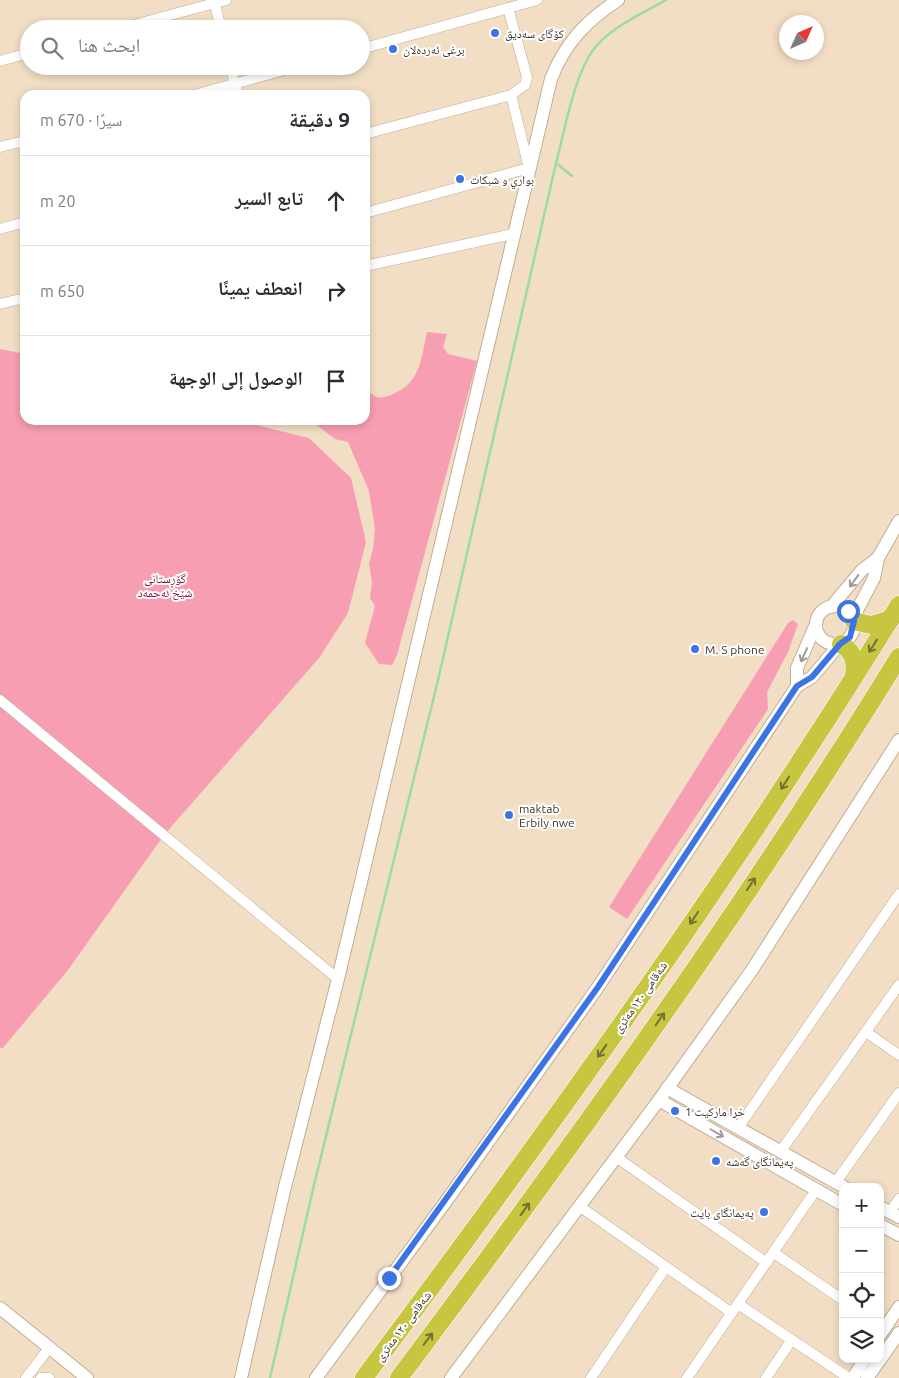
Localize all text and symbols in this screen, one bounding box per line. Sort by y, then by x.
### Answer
north arrow [779,15,824,60]
search box [20,20,370,75]
marker: کۆگای سەدیق [489,27,501,39]
place label: کۆگای سەدیق [505,27,564,41]
icon: search [38,34,66,62]
text: ابحث هنا [78,34,140,56]
marker: برغی ئەردەلان [387,43,399,55]
place label: برغی ئەردەلان [403,43,465,57]
text: 9 دقيقة [289,107,350,131]
text: سيرًا · 670 m [40,111,122,129]
marker: بواري و شبكات [454,173,466,185]
place label: بواري و شبكات [470,173,534,190]
text: تابع السير [235,187,303,209]
icon: ahead [322,187,350,215]
text: 20 m [40,192,76,210]
text: انعطف يمينًا [218,277,303,299]
icon: right [322,277,350,305]
text: 650 m [40,282,85,300]
text: الوصول إلى الوجهة [169,367,303,389]
icon: arrive [322,367,350,395]
park label: گۆڕستانی شێخ ئەحمەد [138,572,192,600]
one-way arrow [848,574,859,587]
route start [837,600,860,623]
one-way arrow [868,639,878,653]
marker: M. S phone [689,643,701,655]
place label: M. S phone [705,643,765,656]
one-way arrow [798,647,808,662]
one-way arrow [780,775,790,789]
place label: maktab Erbily nwe [519,802,575,829]
marker: maktab Erbily nwe [503,809,515,821]
one-way arrow [746,878,756,892]
one-way arrow [689,911,700,925]
street label: شەقامی ١٢٠ مەتری [611,959,670,1036]
one-way arrow [655,1012,665,1026]
one-way arrow [597,1044,607,1058]
marker: خرا ماركيت 1 [669,1105,681,1117]
place label: خرا ماركيت 1 [685,1105,745,1119]
one-way arrow [709,1128,724,1138]
marker: پەیمانگای گەشە [710,1155,722,1167]
place label: پەیمانگای گەشە [726,1155,794,1169]
map controls [839,1183,884,1363]
button: + [839,1183,884,1228]
one-way arrow [520,1202,530,1216]
place label: پەیمانگای بایت [690,1206,754,1220]
marker: پەیمانگای بایت [758,1206,770,1218]
button: − [839,1228,884,1273]
route end [378,1267,401,1290]
button: locate [839,1273,884,1318]
street label: شەقامی ١٢٠ مەتری [373,1288,434,1364]
button: layers [839,1318,884,1363]
one-way arrow [423,1332,433,1346]

